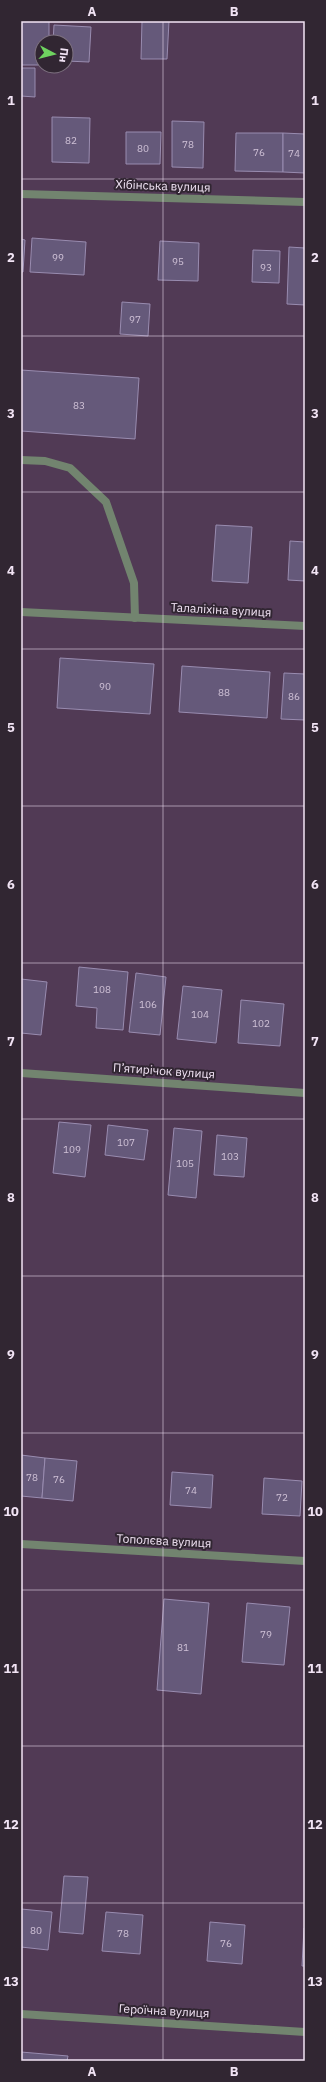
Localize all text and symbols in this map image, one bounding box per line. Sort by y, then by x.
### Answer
text: A [88,3,97,20]
text: B [230,3,239,20]
north arrow [34,34,74,74]
text: Пн [56,47,72,63]
text: 1 [7,92,15,109]
text: 1 [311,92,319,109]
house number: 82 [65,134,77,147]
house number: 78 [182,138,194,151]
house number: 80 [137,142,149,155]
house number: 76 [253,146,265,159]
house number: 74 [288,147,300,160]
street label: Хібінська вулиця [115,176,211,195]
text: 2 [7,249,15,266]
text: 2 [311,249,319,266]
house number: 99 [52,251,64,264]
house number: 95 [172,255,184,268]
house number: 93 [260,261,272,274]
house number: 97 [129,313,141,326]
house number: 83 [73,399,85,412]
text: 3 [7,405,15,422]
text: 3 [311,405,319,422]
text: 4 [7,562,15,579]
text: 4 [311,562,319,579]
street label: Талаліхіна вулиця [170,599,272,620]
house number: 90 [99,680,111,693]
house number: 88 [218,686,230,699]
house number: 86 [288,690,300,703]
text: 5 [7,719,15,736]
text: 5 [311,719,319,736]
text: 6 [7,876,15,893]
text: 6 [311,876,319,893]
house number: 108 [93,983,111,996]
house number: 106 [139,998,157,1011]
house number: 104 [191,1008,209,1021]
house number: 102 [252,1017,270,1030]
text: 7 [7,1033,15,1050]
text: 7 [311,1033,319,1050]
street label: П’ятирічок вулиця [112,1059,216,1082]
house number: 107 [117,1136,135,1149]
house number: 109 [63,1143,81,1156]
house number: 103 [221,1150,239,1163]
house number: 105 [176,1157,194,1170]
text: 8 [7,1189,15,1206]
text: 8 [311,1189,319,1206]
text: 9 [7,1346,15,1363]
text: 9 [311,1346,319,1363]
house number: 78 [26,1471,38,1484]
house number: 76 [53,1473,65,1486]
house number: 74 [185,1484,197,1497]
house number: 72 [276,1491,288,1504]
text: 10 [3,1503,19,1520]
text: 10 [307,1503,323,1520]
street label: Тополєва вулиця [116,1531,212,1550]
house number: 79 [260,1628,272,1641]
house number: 81 [177,1641,189,1654]
text: 11 [3,1660,19,1677]
text: 11 [307,1660,323,1677]
text: 12 [3,1816,19,1833]
text: 12 [307,1816,323,1833]
house number: 80 [30,1924,42,1937]
house number: 78 [117,1927,129,1940]
house number: 76 [220,1937,232,1950]
text: 13 [3,1973,19,1990]
text: 13 [307,1973,323,1990]
street label: Героїчна вулиця [118,2001,210,2020]
text: A [88,2063,97,2080]
text: B [230,2063,239,2080]

